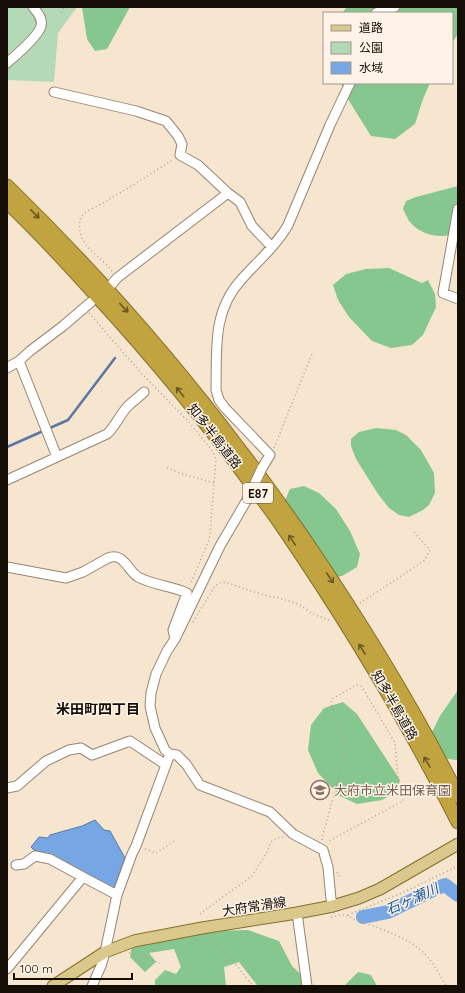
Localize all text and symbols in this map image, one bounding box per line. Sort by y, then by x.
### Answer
legend [323,12,453,84]
text: 道路 [359,20,383,35]
text: 公園 [359,40,383,55]
text: 水域 [359,60,383,75]
one-way arrow [30,209,40,219]
one-way arrow [119,303,128,313]
one-way arrow [176,386,185,397]
street label: 知多半島道路 [185,400,245,472]
road number: E87 [243,483,273,503]
one-way arrow [288,535,296,546]
one-way arrow [327,572,335,584]
one-way arrow [358,643,366,655]
street label: 知多半島道路 [369,667,421,743]
district label: 米田町四丁目 [56,700,140,718]
one-way arrow [423,756,431,768]
school or university icon: 大府市立米田保育園 [309,779,331,801]
place label: 大府市立米田保育園 [334,782,451,798]
water label: 石ヶ瀬川 [383,879,443,919]
street label: 大府常滑線 [221,893,287,919]
scale bar [14,955,132,981]
text: 100 m [20,961,53,976]

